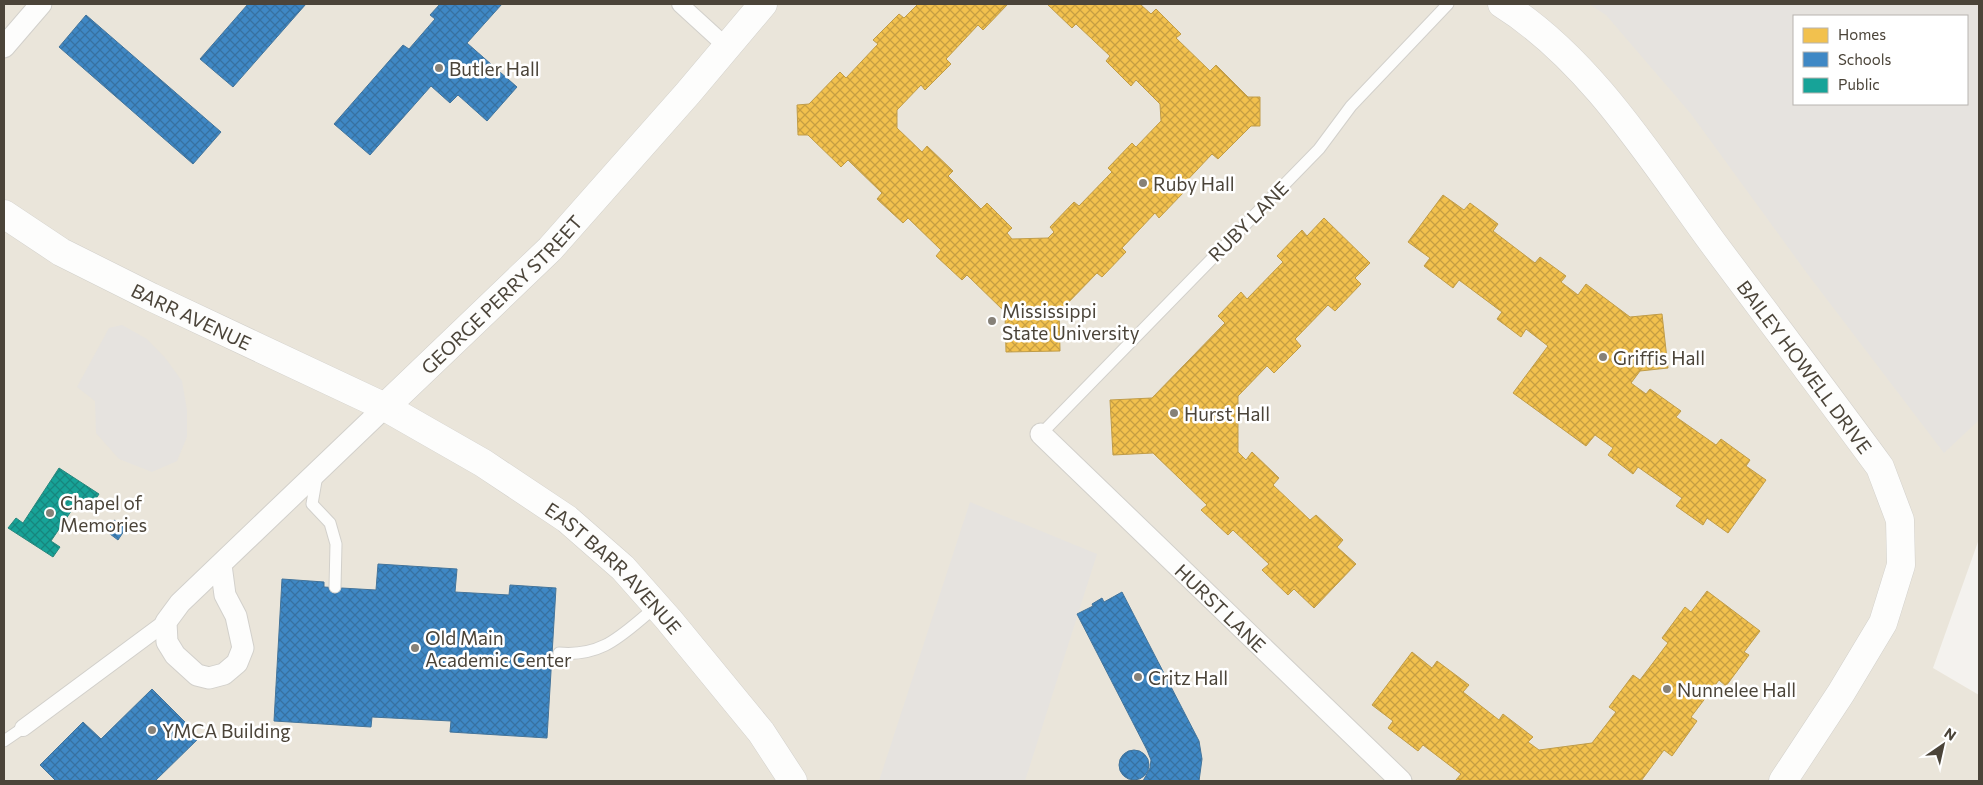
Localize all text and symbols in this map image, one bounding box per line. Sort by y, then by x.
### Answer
legend [1793,15,1968,105]
text: Homes [1838,25,1886,43]
text: Schools [1838,50,1892,68]
place label: Butler Hall [449,57,540,80]
marker: Butler Hall [433,62,445,74]
text: Public [1838,75,1880,93]
place label: Ruby Hall [1153,172,1235,195]
street label: RUBY LANE [1203,176,1293,266]
marker: Ruby Hall [1137,177,1149,189]
street label: GEORGE PERRY STREET [416,210,586,378]
street label: BAILEY HOWELL DRIVE [1733,275,1877,458]
street label: BARR AVENUE [128,278,255,354]
place label: Mississippi State University [1002,299,1140,344]
marker: Mississippi State University [986,315,998,327]
place label: Griffis Hall [1613,346,1705,369]
marker: Griffis Hall [1597,351,1609,363]
place label: Hurst Hall [1184,402,1270,425]
marker: Hurst Hall [1168,407,1180,419]
place label: Chapel of Memories [60,491,147,536]
street label: EAST BARR AVENUE [541,497,687,638]
marker: Chapel of Memories [44,507,56,519]
street label: HURST LANE [1171,559,1271,656]
place label: Old Main Academic Center [425,626,572,671]
marker: Old Main Academic Center [409,642,421,654]
place label: Critz Hall [1148,666,1228,689]
marker: Critz Hall [1132,671,1144,683]
place label: Nunnelee Hall [1677,678,1796,701]
marker: Nunnelee Hall [1661,683,1673,695]
place label: YMCA Building [162,719,291,742]
north arrow [1918,720,1968,770]
marker: YMCA Building [146,724,158,736]
text: N [1941,724,1960,744]

